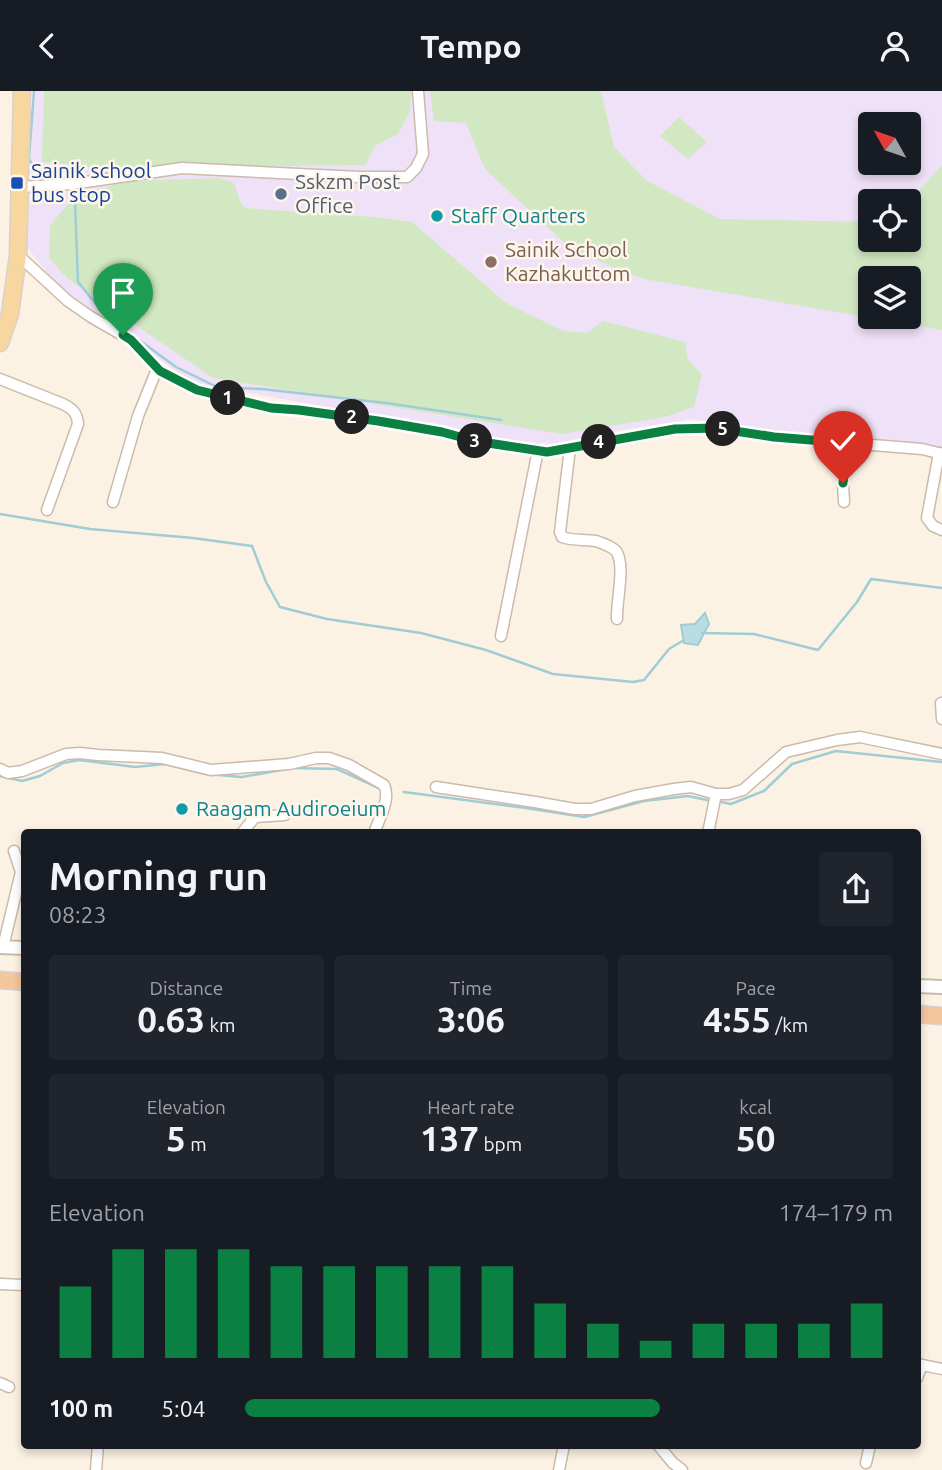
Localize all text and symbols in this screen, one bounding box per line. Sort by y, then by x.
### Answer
icon: back [28,27,66,65]
icon: person [876,27,914,65]
text: Tempo [420,28,522,64]
north arrow [858,112,920,175]
map controls [858,112,921,329]
place label: Sainik school bus stop [31,158,151,206]
place label: Sskzm Post Office [295,169,400,217]
marker: Sainik school bus stop [9,175,25,191]
marker: Sskzm Post Office [273,186,289,202]
button: locate [858,189,921,252]
place label: Staff Quarters [451,203,586,227]
marker: Staff Quarters [429,208,445,224]
place label: Sainik School Kazhakuttom [505,237,630,285]
marker: Sainik School Kazhakuttom [483,254,499,270]
pin [93,263,153,335]
button: layers [858,266,921,329]
icon: arrive [104,274,142,312]
pin: 1 [210,381,246,415]
text: 1 [222,386,233,408]
pin: 2 [334,399,370,435]
text: 2 [346,405,357,427]
pin: 5 [706,411,740,447]
pin [813,411,873,483]
text: 5 [717,417,728,439]
icon: check [824,422,862,460]
pin: 3 [458,423,492,459]
pin: 4 [582,425,616,459]
text: 3 [469,429,480,451]
text: 4 [593,430,604,452]
place label: Raagam Audiroeium [196,796,387,820]
marker: Raagam Audiroeium [174,801,190,817]
button: share [819,852,893,926]
text: Morning run [49,855,268,897]
text: 08:23 [49,902,107,927]
text: Distance [150,977,223,999]
text: Time [450,977,492,999]
text: Pace [736,977,776,999]
text: 0.63 [137,999,205,1039]
text: 3:06 [437,999,505,1039]
text: 4:55 [703,999,771,1039]
text: km [205,1014,235,1036]
text: /km [771,1014,808,1036]
text: Elevation [147,1096,226,1118]
text: Heart rate [427,1096,515,1118]
text: kcal [739,1096,772,1118]
text: 5 [166,1118,186,1158]
text: 137 [420,1118,479,1158]
text: 50 [736,1118,775,1158]
text: m [186,1133,207,1155]
text: bpm [479,1133,522,1155]
text: Elevation [49,1200,145,1225]
text: 174–179 m [779,1200,893,1225]
text: 100 m [49,1396,113,1421]
text: 5:04 [161,1396,206,1421]

